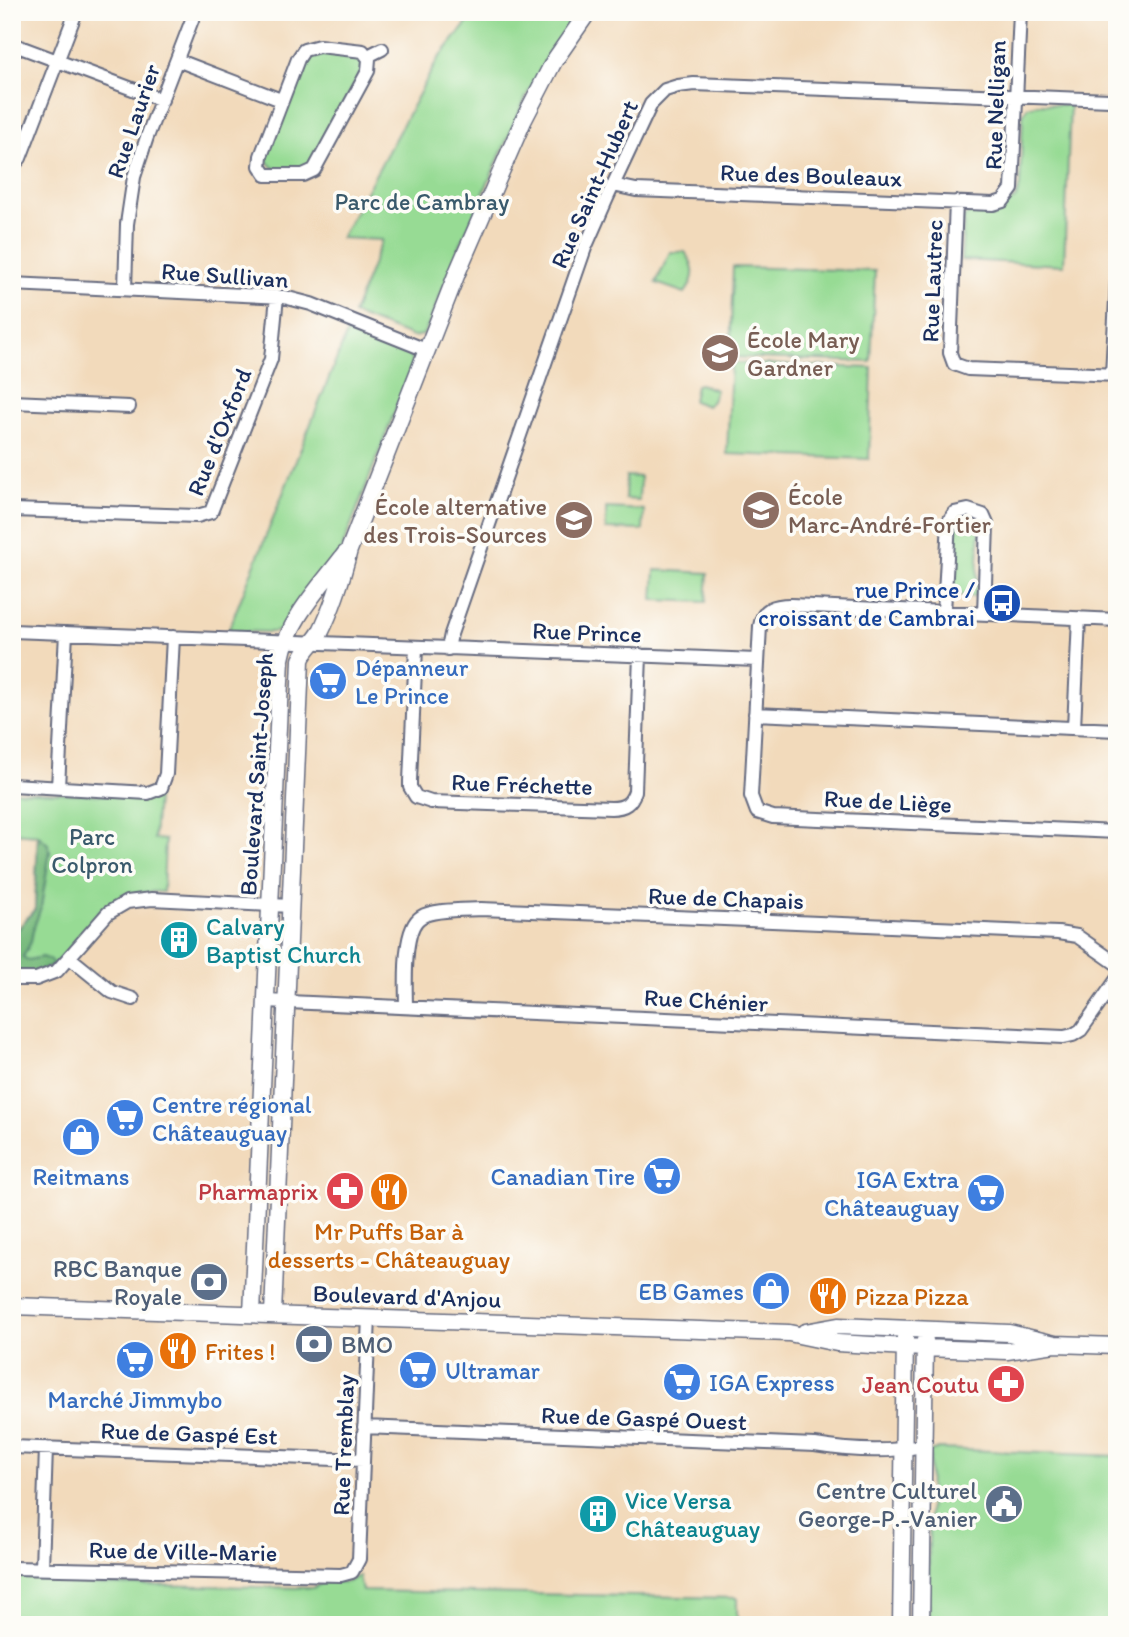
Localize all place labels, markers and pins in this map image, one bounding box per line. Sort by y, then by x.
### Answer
place label: École Mary Gardner [747,325,860,382]
school or university icon: École Mary Gardner [699,332,741,374]
place label: École Marc-André-Fortier [788,482,991,539]
school or university icon: École Marc-André-Fortier [740,489,782,531]
place label: École alternative des Trois-Sources [363,492,547,549]
school or university icon: École alternative des Trois-Sources [553,499,595,541]
place label: rue Prince / croissant de Cambrai [758,575,975,632]
bus stop icon: rue Prince / croissant de Cambrai [981,582,1023,624]
place label: Dépanneur Le Prince [355,653,469,710]
supermarket icon: Dépanneur Le Prince [307,660,349,702]
place label: Calvary Baptist Church [206,912,361,969]
building icon: Calvary Baptist Church [158,919,200,961]
place label: Centre régional Châteauguay [152,1090,312,1147]
supermarket icon: Centre régional Châteauguay [104,1097,146,1139]
shop icon: Reitmans [60,1116,102,1158]
supermarket icon: Canadian Tire [641,1155,683,1197]
place label: Reitmans [32,1162,130,1191]
place label: Canadian Tire [491,1162,635,1191]
place label: IGA Extra Châteauguay [824,1165,959,1222]
pharmacy icon: Pharmaprix [324,1170,366,1212]
restaurant icon: Mr Puffs Bar à desserts - Châteauguay [368,1171,410,1213]
supermarket icon: IGA Extra Châteauguay [965,1172,1007,1214]
place label: Pharmaprix [198,1177,318,1206]
place label: Mr Puffs Bar à desserts - Châteauguay [268,1217,510,1274]
place label: RBC Banque Royale [53,1254,182,1311]
bank icon: RBC Banque Royale [188,1261,230,1303]
shop icon: EB Games [750,1270,792,1312]
restaurant icon: Pizza Pizza [807,1275,849,1317]
place label: EB Games [639,1277,744,1306]
place label: Pizza Pizza [855,1282,969,1311]
bank icon: BMO [293,1323,335,1365]
restaurant icon: Frites ! [157,1330,199,1372]
place label: BMO [341,1330,393,1359]
place label: Frites ! [205,1337,275,1366]
supermarket icon: Marché Jimmybo [114,1339,156,1381]
supermarket icon: Ultramar [397,1349,439,1391]
place label: Ultramar [445,1356,540,1385]
supermarket icon: IGA Express [661,1361,703,1403]
pharmacy icon: Jean Coutu [985,1363,1027,1405]
place label: IGA Express [709,1368,835,1397]
place label: Jean Coutu [862,1370,979,1399]
place label: Marché Jimmybo [48,1385,222,1414]
place label: Centre Culturel George-P.-Vanier [798,1476,977,1533]
public building icon: Centre Culturel George-P.-Vanier [983,1483,1025,1525]
place label: Vice Versa Châteauguay [625,1486,760,1543]
building icon: Vice Versa Châteauguay [577,1493,619,1535]

